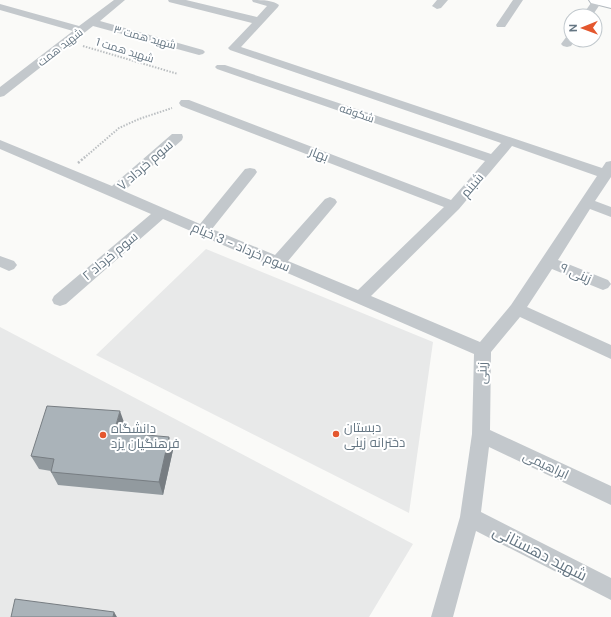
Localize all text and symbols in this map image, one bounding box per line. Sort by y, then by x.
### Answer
north arrow [563,8,603,48]
street label: شهید همت ۳ [112,22,178,52]
text: N [566,24,580,32]
street label: شهید همت [35,25,85,69]
street label: شهید همت 1 [94,35,156,65]
street label: شکوفه [338,101,376,125]
street label: سوم خرداد ۷ [114,136,177,195]
street label: بهار [306,142,331,165]
street label: شبنم [457,169,488,201]
street label: سوم خرداد - 3 خیام [189,219,293,276]
street label: سوم خرداد ۲ [79,228,142,285]
street label: زینی ۹ [558,259,594,287]
street label: زینی [473,362,491,384]
place label: دبستان دخترانه زینی [344,419,405,451]
place label: دانشگاه فرهنگیان یزد [111,420,180,452]
marker: دبستان دخترانه زینی [331,429,341,439]
marker: دانشگاه فرهنگیان یزد [98,430,108,440]
street label: ابراهیمی [520,447,572,483]
street label: شهید دهستانی [489,520,591,586]

